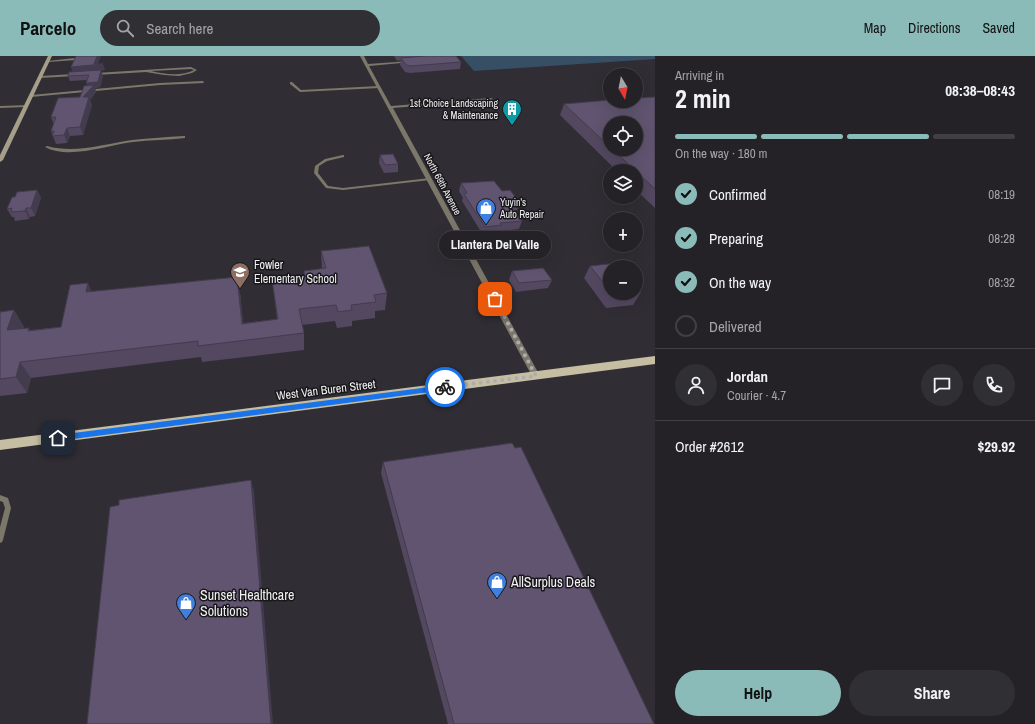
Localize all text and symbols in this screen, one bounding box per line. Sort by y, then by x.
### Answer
search box [100,10,380,46]
text: Parcelo [20,15,76,41]
icon: search [114,17,136,39]
text: Search here [146,18,213,39]
text: Map [864,19,886,37]
text: Directions [908,19,960,37]
text: Saved [982,19,1015,37]
text: Arriving in [675,67,724,84]
north arrow [603,68,643,108]
map controls [603,68,643,300]
text: 08:38–08:43 [945,80,1015,101]
text: 2 min [675,81,731,116]
place label: 1st Choice Landscaping & Maintenance [410,97,498,122]
building icon: 1st Choice Landscaping & Maintenance [501,98,523,126]
button: locate [603,116,643,156]
text: On the way · 180 m [675,145,767,162]
street label: North 69th Avenue [421,151,464,218]
button: layers [603,164,643,204]
icon: check [675,183,697,205]
text: Confirmed [709,184,766,205]
text: 08:19 [988,186,1015,203]
place label: Yuyin's Auto Repair [499,196,544,221]
shop icon: Yuyin's Auto Repair [475,197,497,225]
button: + [603,212,643,252]
icon: check [675,227,697,249]
text: Preparing [709,228,763,249]
text: 08:28 [988,230,1015,247]
callout: Llantera Del Valle [439,231,551,259]
text: Llantera Del Valle [451,236,539,253]
place label: Fowler Elementary School [254,257,337,287]
button: − [603,260,643,300]
school or university icon: Fowler Elementary School [229,261,251,289]
icon: check [675,271,697,293]
text: On the way [709,272,771,293]
text: 08:32 [988,274,1015,291]
pin [478,282,512,316]
icon: bag [484,288,506,310]
text: Delivered [709,316,762,337]
button: person [675,364,717,406]
button: chat [921,364,963,406]
button: phone [973,364,1015,406]
text: Jordan [727,366,768,387]
courier [425,367,465,407]
street label: West Van Buren Street [276,376,377,404]
icon: bike [434,376,456,398]
text: Courier · 4.7 [727,387,786,404]
pin [41,421,75,455]
icon: home [47,427,69,449]
text: Order #2612 [675,436,744,457]
text: $29.92 [977,436,1015,457]
shop icon: AllSurplus Deals [486,571,508,599]
place label: AllSurplus Deals [510,573,595,591]
place label: Sunset Healthcare Solutions [200,586,294,620]
shop icon: Sunset Healthcare Solutions [175,592,197,620]
button: Help [675,670,841,716]
button: Share [849,670,1015,716]

